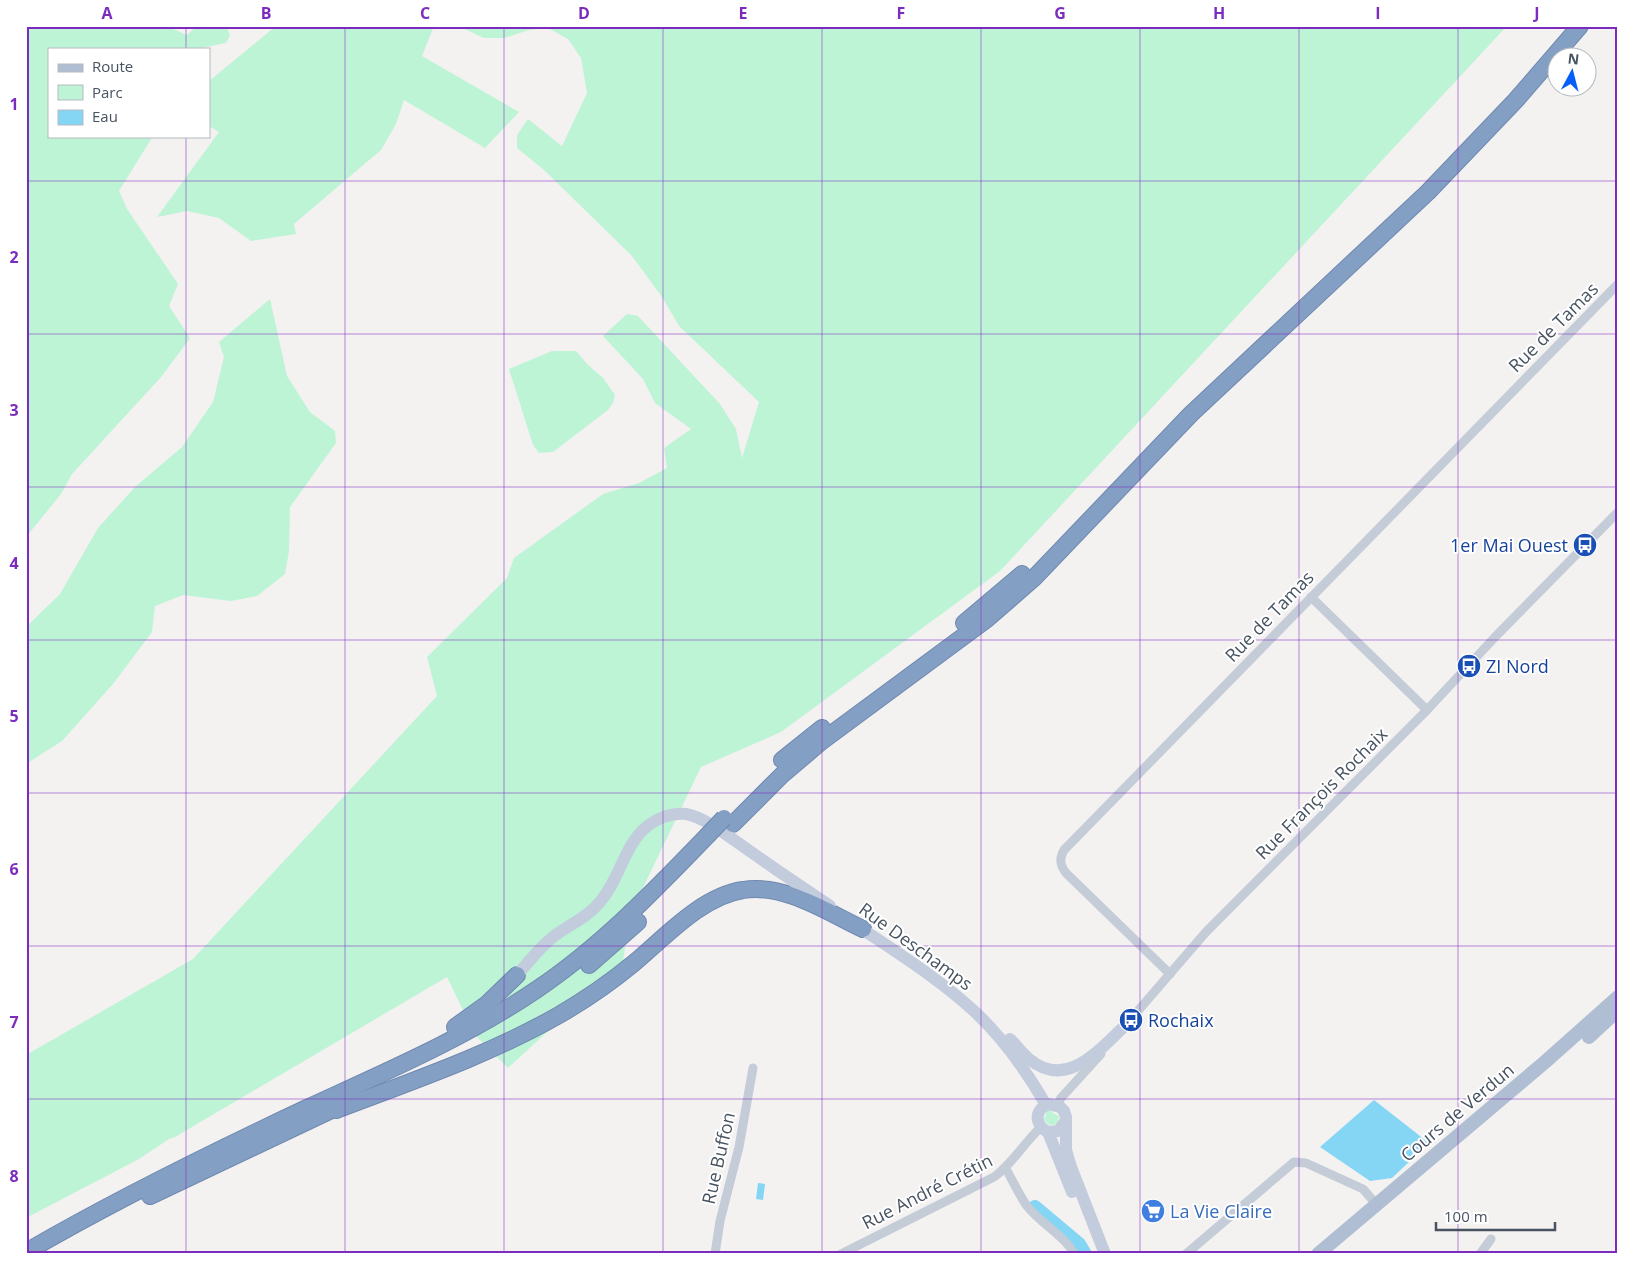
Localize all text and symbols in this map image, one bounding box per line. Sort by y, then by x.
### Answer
text: A [101,2,113,24]
text: B [261,2,271,24]
text: C [420,2,430,24]
text: D [578,2,590,24]
text: E [739,2,748,24]
text: F [897,2,905,24]
text: G [1054,2,1066,24]
text: H [1213,2,1225,24]
text: I [1375,2,1381,24]
text: J [1532,2,1540,24]
legend [48,48,210,138]
north arrow [1546,48,1596,98]
text: N [1567,48,1580,69]
text: Route [92,56,133,76]
text: Parc [92,82,123,102]
text: 1 [9,93,19,115]
text: Eau [92,106,118,126]
text: 2 [9,246,19,268]
street label: Rue de Tamas [1503,277,1603,377]
text: 3 [9,399,19,421]
bus stop icon: 1er Mai Ouest [1572,532,1598,558]
place label: 1er Mai Ouest [1450,533,1568,557]
text: 4 [9,552,19,574]
street label: Rue de Tamas [1219,565,1319,667]
bus stop icon: ZI Nord [1456,653,1482,679]
place label: ZI Nord [1486,654,1549,678]
text: 5 [9,705,19,727]
street label: Rue François Rochaix [1250,721,1393,864]
text: 6 [9,858,19,880]
street label: Rue Deschamps [854,897,978,995]
bus stop icon: Rochaix [1118,1007,1144,1033]
place label: Rochaix [1148,1008,1214,1032]
text: 7 [9,1011,19,1033]
street label: Cours de Verdun [1395,1058,1519,1166]
street label: Rue Buffon [696,1110,740,1206]
street label: Rue André Crétin [858,1148,996,1234]
text: 8 [9,1165,19,1187]
supermarket icon: La Vie Claire [1140,1198,1166,1224]
place label: La Vie Claire [1170,1199,1272,1223]
scale bar [1436,1200,1555,1232]
text: 100 m [1444,1206,1488,1226]

